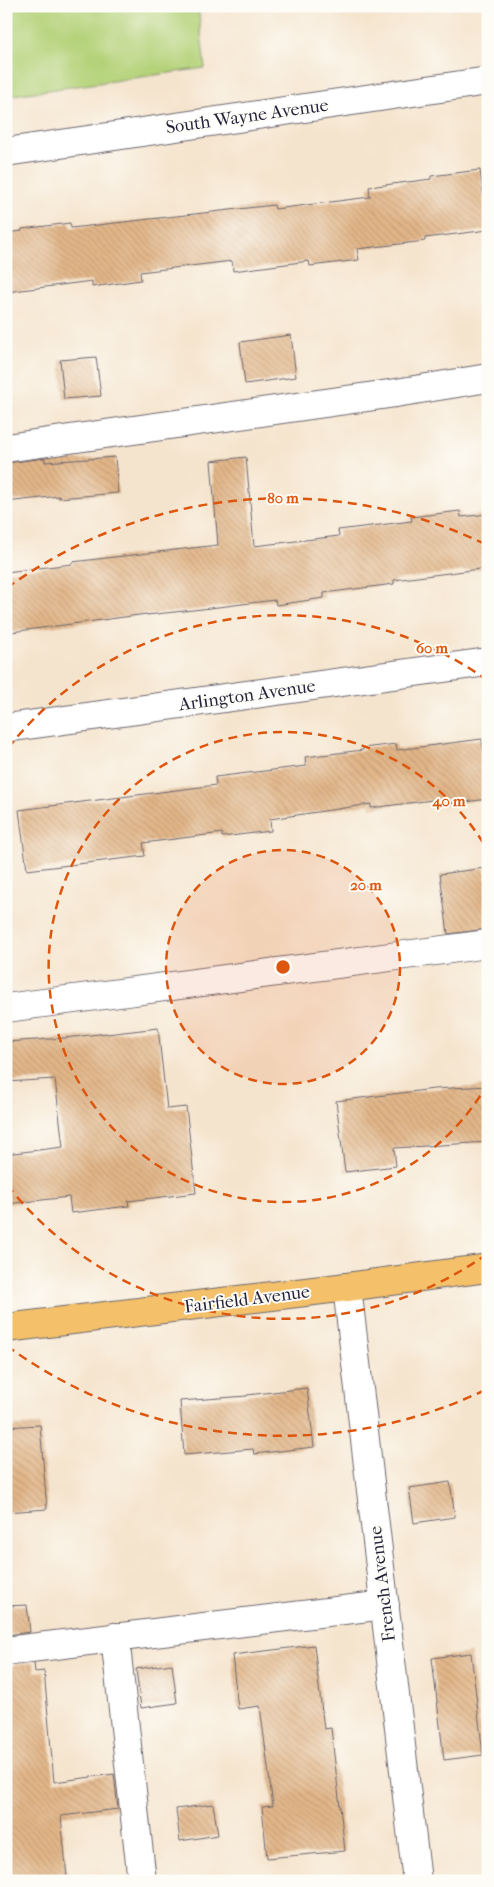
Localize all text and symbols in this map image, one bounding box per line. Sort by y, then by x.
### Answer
street label: South Wayne Avenue [164,95,330,138]
text: 80 m [267,489,299,507]
text: 60 m [416,639,449,657]
street label: Arlington Avenue [176,676,317,716]
text: 40 m [432,792,466,810]
text: 20 m [350,876,382,894]
centre of rings [274,958,292,976]
street label: Fairfield Avenue [183,1281,311,1318]
street label: French Avenue [365,1525,400,1643]

